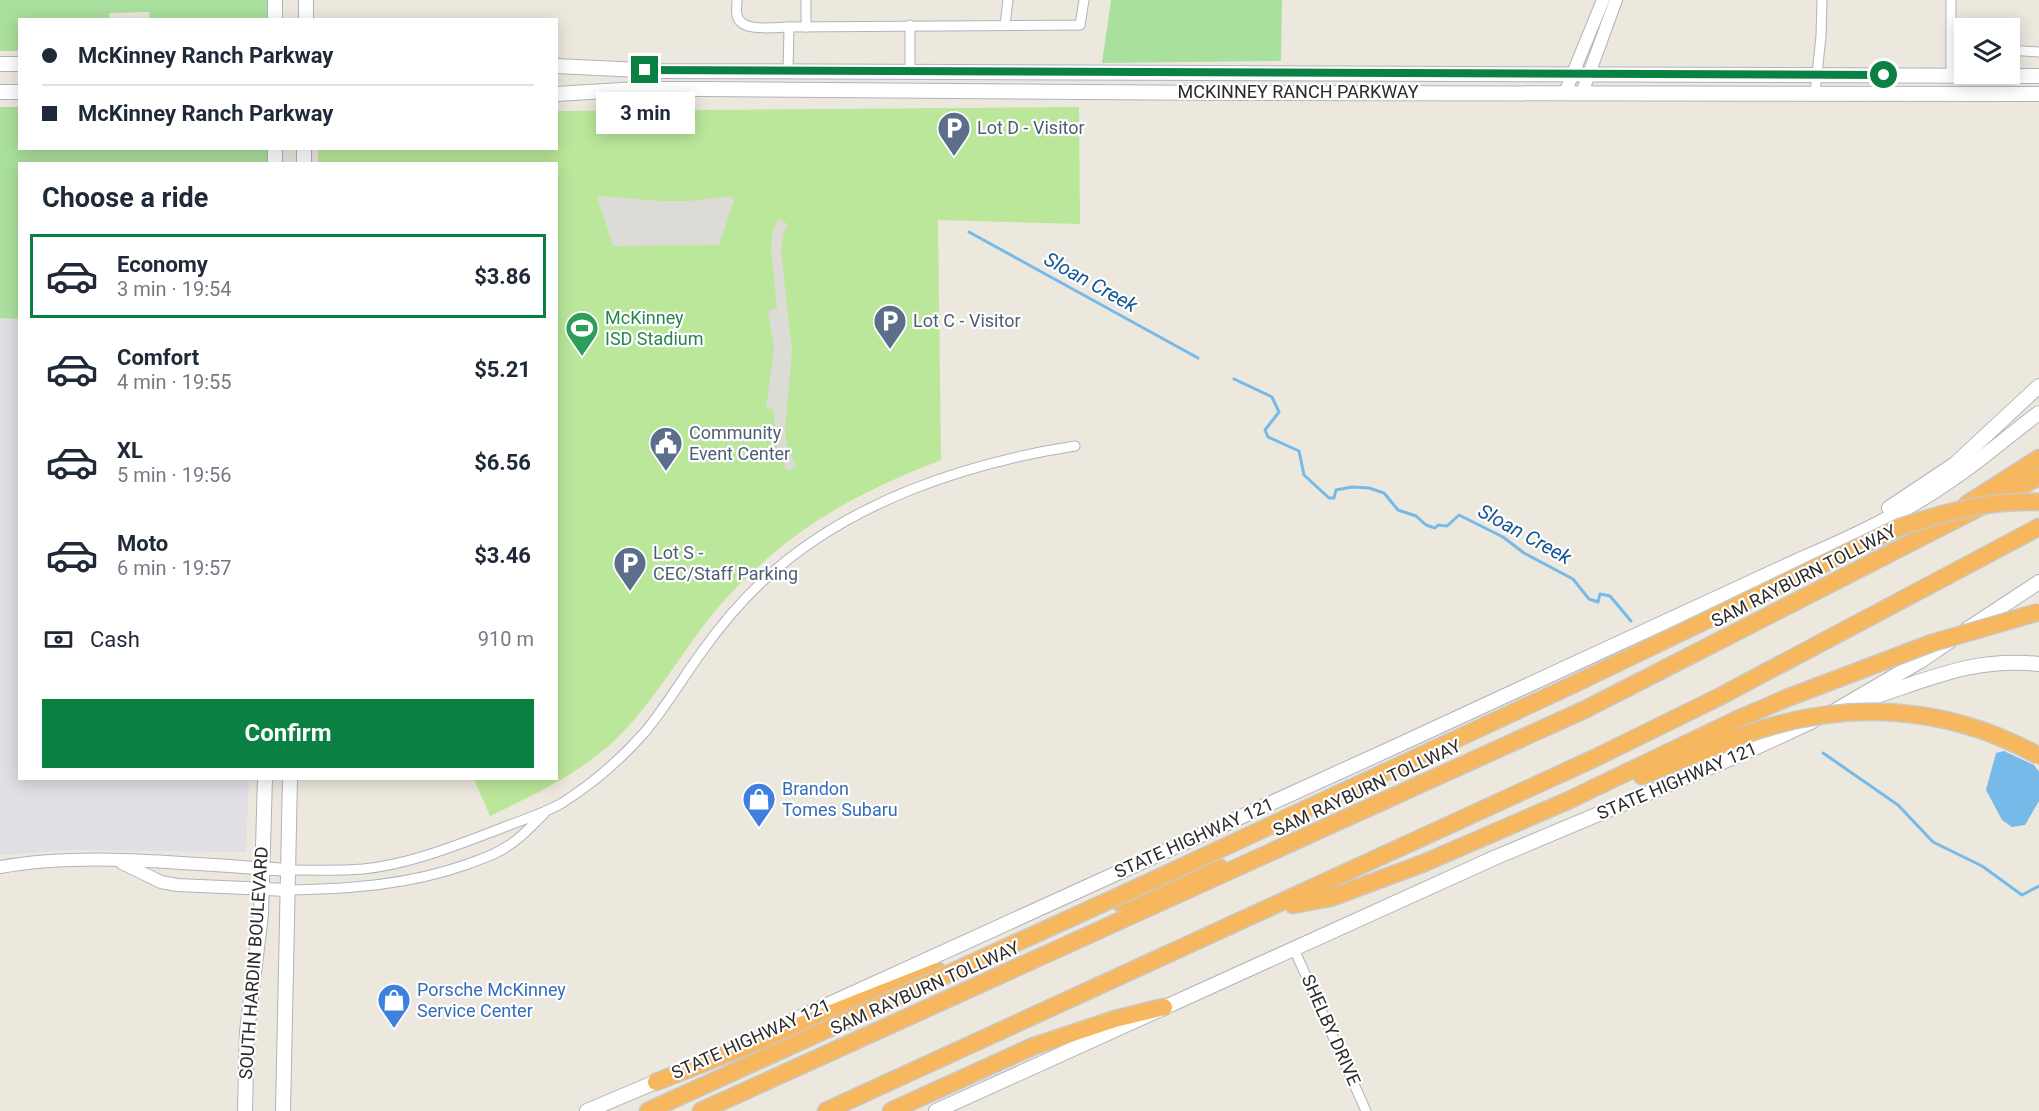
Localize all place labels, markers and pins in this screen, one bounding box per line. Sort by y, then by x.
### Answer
parking icon: Lot D - Visitor [936,110,972,157]
place label: Lot D - Visitor [977,117,1085,138]
parking icon: Lot C - Visitor [872,303,908,350]
place label: McKinney ISD Stadium [605,307,703,349]
sports icon: McKinney ISD Stadium [564,310,600,357]
place label: Lot C - Visitor [913,310,1021,331]
place label: Community Event Center [689,422,790,464]
public building icon: Community Event Center [648,425,684,472]
place label: Lot S - CEC/Staff Parking [653,542,798,584]
parking icon: Lot S - CEC/Staff Parking [612,545,648,592]
place label: Brandon Tomes Subaru [782,778,898,820]
shop icon: Brandon Tomes Subaru [741,781,777,828]
place label: Porsche McKinney Service Center [417,979,566,1021]
shop icon: Porsche McKinney Service Center [376,982,412,1029]

